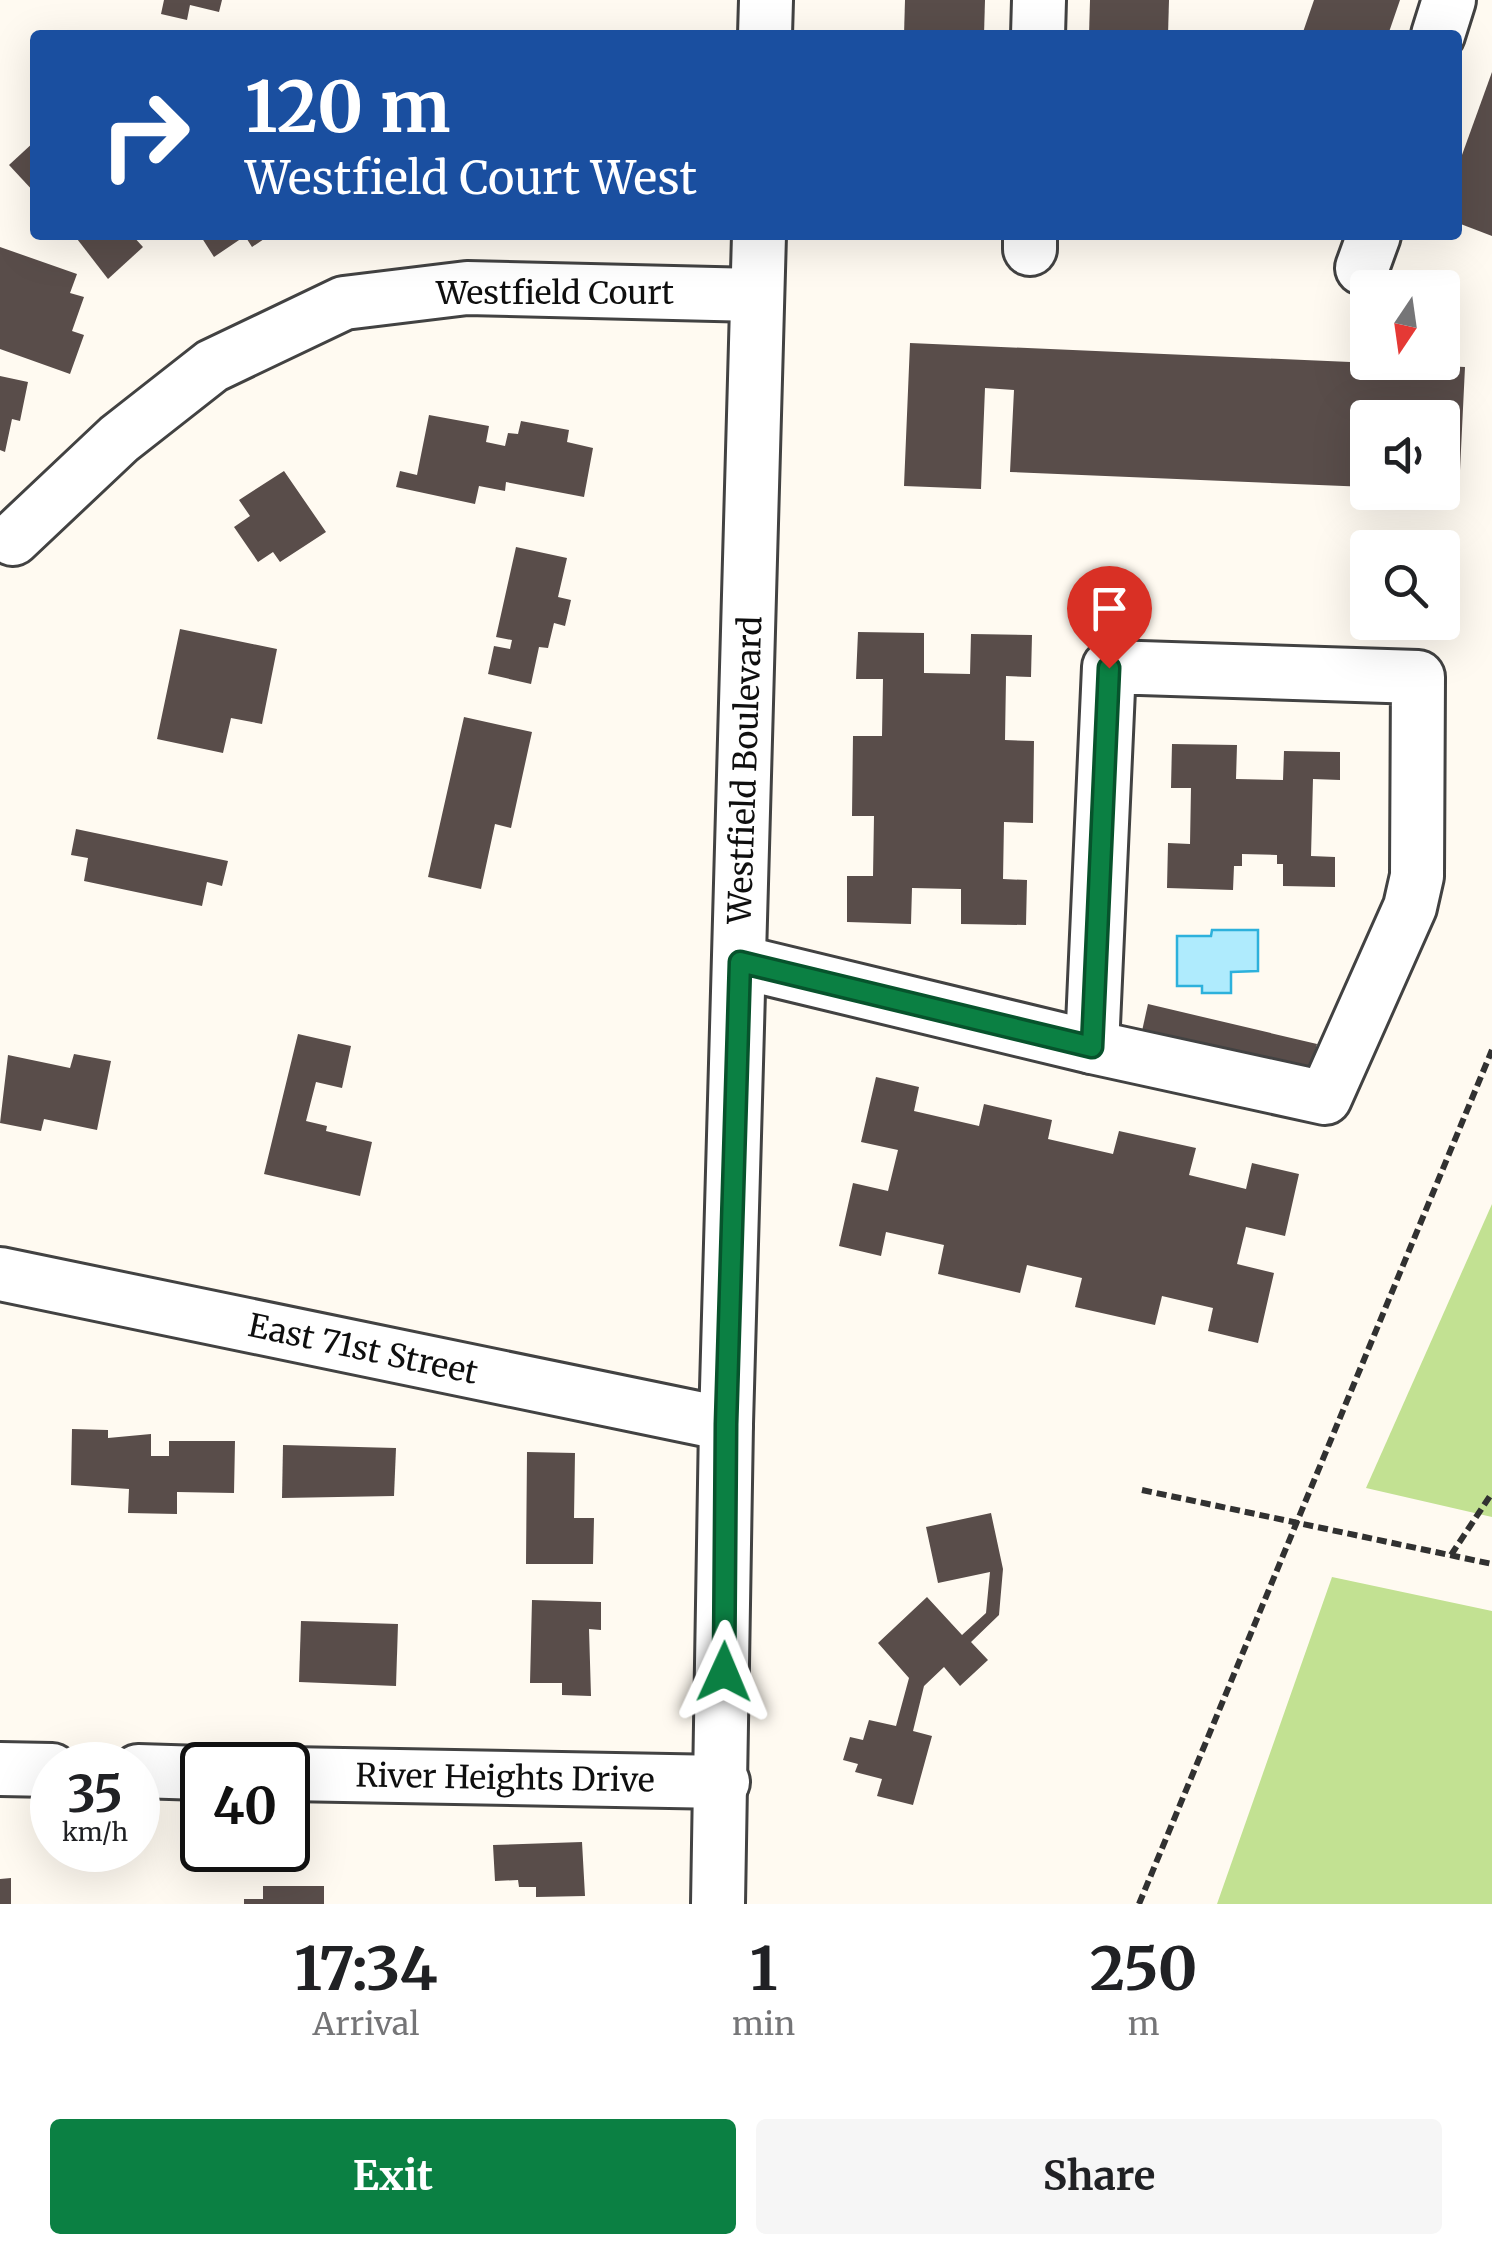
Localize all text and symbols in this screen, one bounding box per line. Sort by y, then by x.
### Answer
text: 120 m [245,63,450,151]
icon: right [80,70,210,200]
text: Westfield Court West [245,150,697,206]
north arrow [1350,270,1460,380]
map controls [1350,270,1460,640]
street label: Westfield Court [435,273,675,313]
button: sound [1350,400,1460,510]
button: search [1350,530,1460,640]
pin [1067,566,1152,669]
icon: arrive [1082,581,1137,636]
street label: Westfield Boulevard [720,615,770,926]
street label: East 71st Street [245,1305,482,1393]
position arrow [672,1620,776,1724]
speed limit sign: 40 [180,1742,310,1872]
street label: River Heights Drive [355,1755,655,1801]
text: 35 [67,1763,123,1826]
text: km/h [62,1816,128,1848]
text: 17:34 [294,1931,438,2006]
text: 1 [750,1931,778,2006]
text: 250 [1090,1931,1198,2006]
text: Arrival [313,2004,419,2044]
text: min [732,2004,795,2044]
text: m [1128,2004,1160,2044]
button: Exit [50,2119,736,2234]
button: Share [756,2119,1442,2234]

